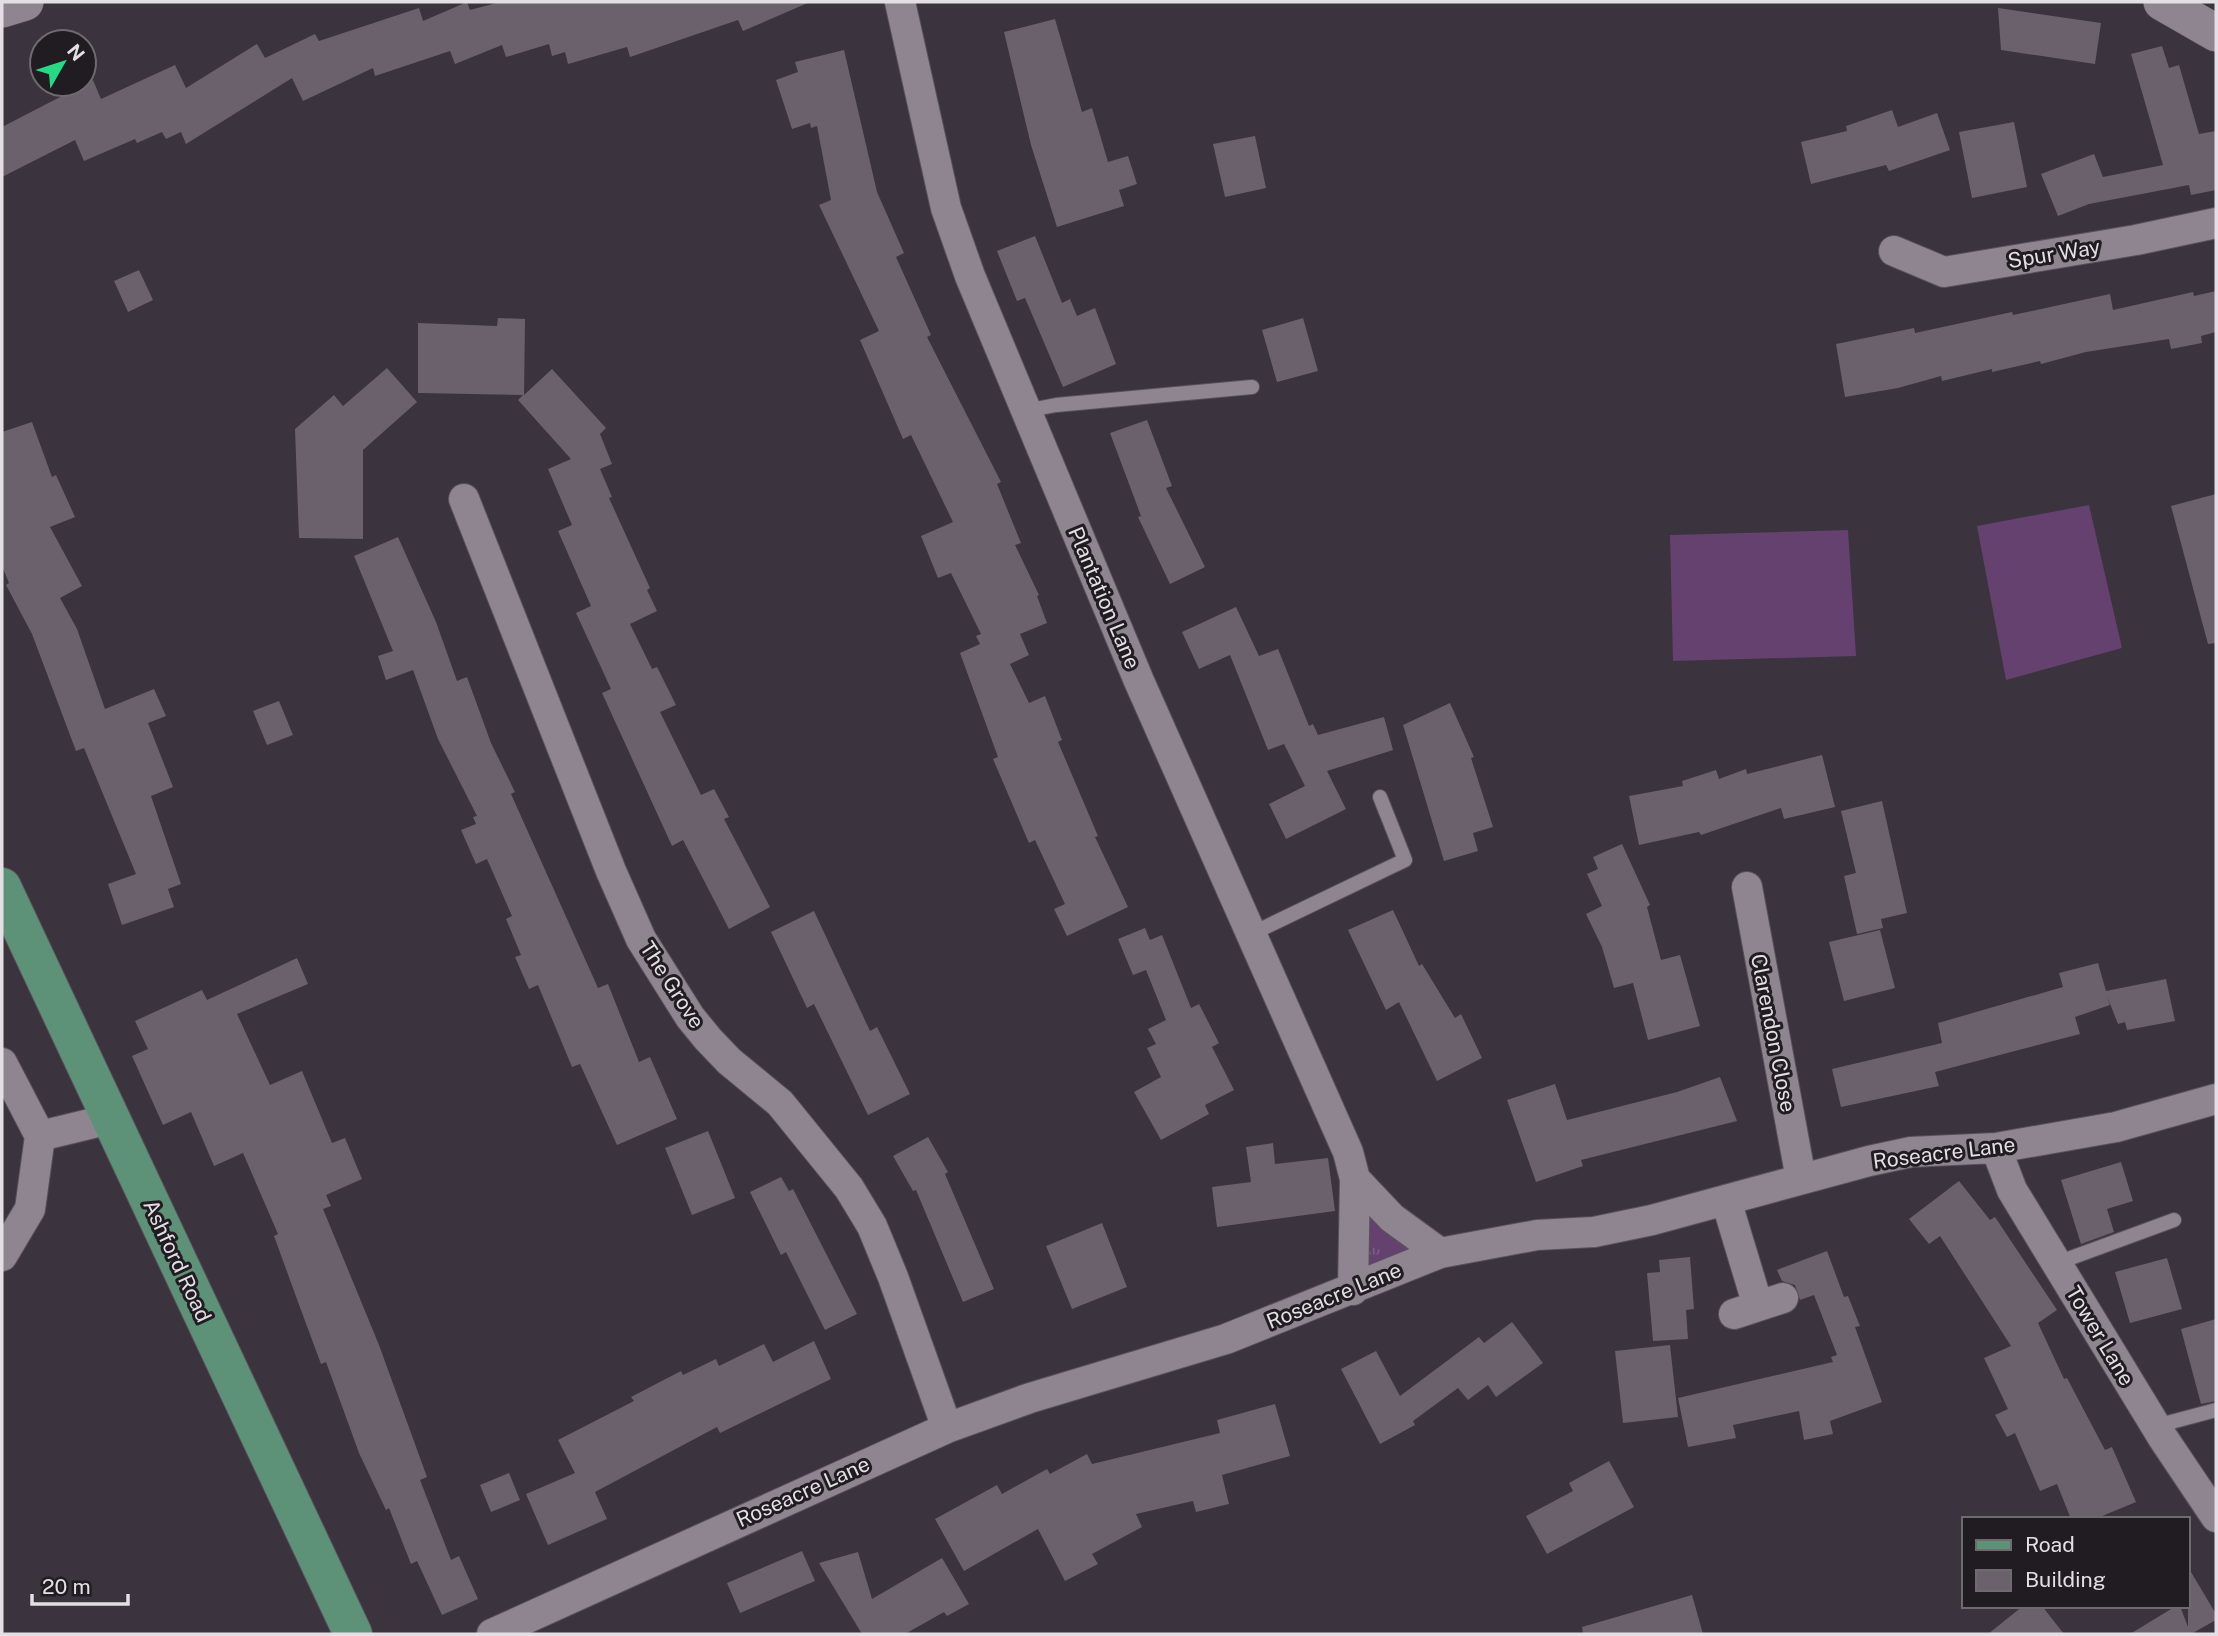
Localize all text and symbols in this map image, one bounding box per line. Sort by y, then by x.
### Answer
north arrow [28,28,98,98]
text: N [63,40,89,65]
street label: Spur Way [2006,234,2102,273]
street label: Plantation Lane [1063,523,1146,673]
street label: The Grove [635,936,710,1033]
street label: Clarendon Close [1746,952,1801,1114]
street label: Roseacre Lane [1871,1131,2017,1174]
street label: Ashford Road [138,1195,217,1326]
street label: Roseacre Lane [1263,1257,1405,1334]
street label: Tower Lane [2061,1282,2140,1390]
street label: Roseacre Lane [732,1451,873,1532]
legend [1962,1517,2190,1608]
text: Road [2025,1532,2075,1557]
scale bar [32,1562,128,1606]
text: Building [2025,1567,2106,1592]
text: 20 m [42,1574,91,1599]

